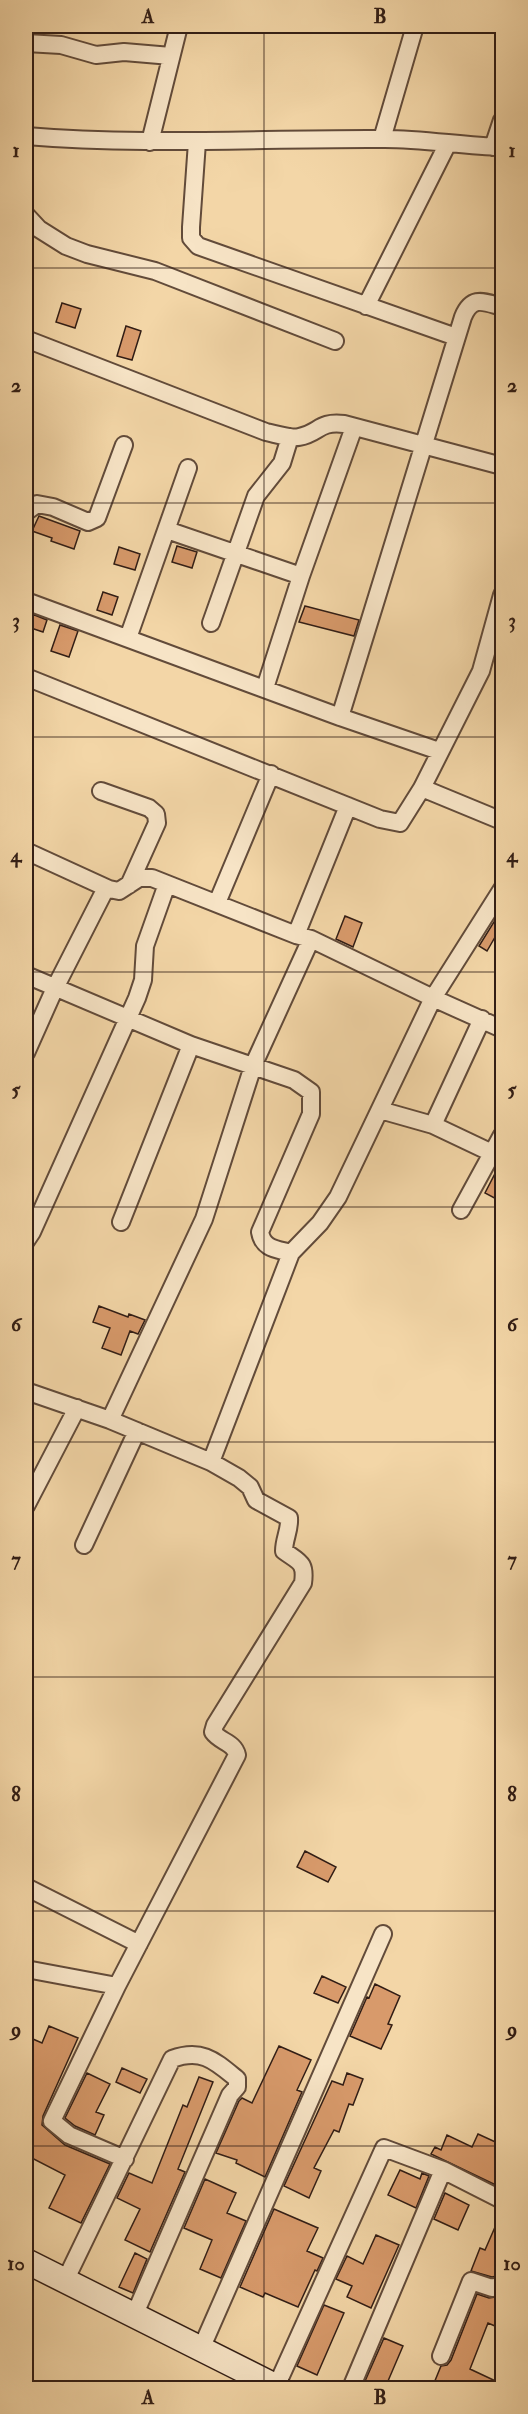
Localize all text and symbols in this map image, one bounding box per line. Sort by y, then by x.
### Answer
text: A [141,4,155,29]
text: B [373,4,387,29]
text: 1 [12,138,20,163]
text: 1 [508,138,516,163]
text: 2 [11,373,21,398]
text: 2 [507,373,517,398]
text: 3 [12,608,20,633]
text: 3 [508,608,516,633]
text: 4 [10,843,23,868]
text: 4 [506,843,519,868]
text: 5 [12,1077,22,1102]
text: 5 [508,1077,518,1102]
text: 6 [11,1312,23,1337]
text: 6 [507,1312,519,1337]
text: 7 [11,1547,21,1572]
text: 7 [507,1547,517,1572]
text: 8 [11,1782,21,1807]
text: 8 [507,1782,517,1807]
text: 9 [9,2017,21,2042]
text: 9 [505,2017,517,2042]
text: 10 [7,2251,25,2276]
text: 10 [503,2251,521,2276]
text: A [141,2385,155,2410]
text: B [373,2385,387,2410]

